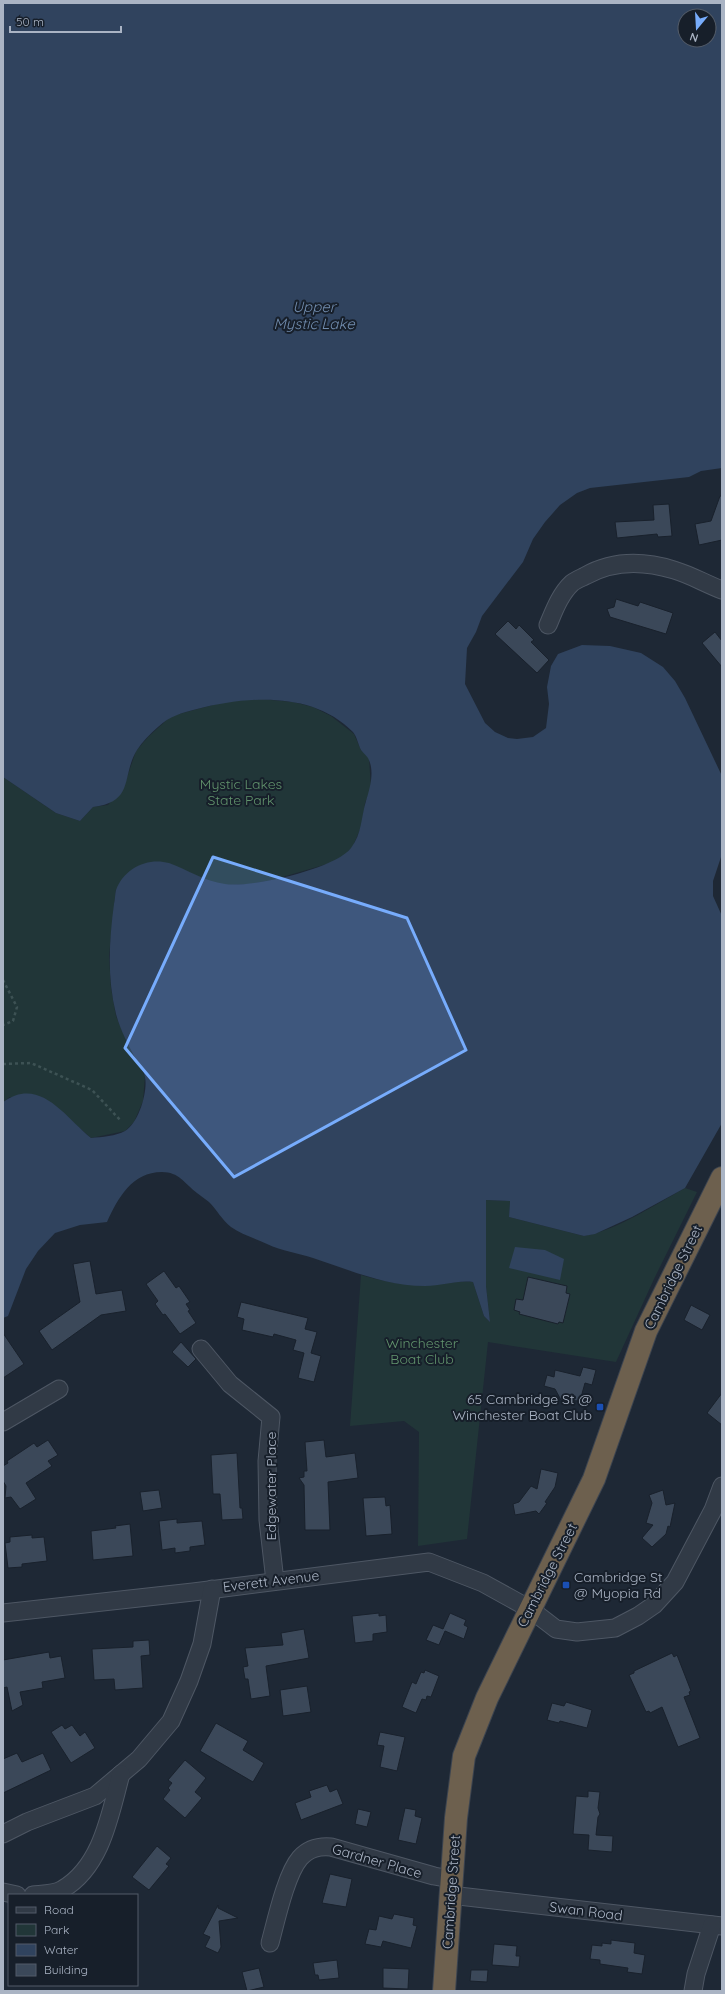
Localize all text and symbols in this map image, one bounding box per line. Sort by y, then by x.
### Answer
scale bar [10,8,121,34]
north arrow [677,8,717,48]
text: 50 m [16,14,44,29]
text: N [688,30,700,45]
water label: Upper Mystic Lake [273,297,355,333]
park label: Mystic Lakes State Park [200,775,282,809]
street label: Cambridge Street [640,1222,706,1332]
park label: Winchester Boat Club [386,1334,459,1368]
place label: 65 Cambridge St @ Winchester Boat Club [453,1390,592,1424]
marker: 65 Cambridge St @ Winchester Boat Club [595,1402,605,1412]
street label: Edgewater Place [262,1432,280,1540]
street label: Cambridge Street [513,1520,581,1630]
street label: Everett Avenue [222,1566,320,1596]
place label: Cambridge St @ Myopia Rd [574,1568,663,1602]
marker: Cambridge St @ Myopia Rd [561,1580,571,1590]
street label: Cambridge Street [438,1834,464,1950]
street label: Gardner Place [330,1840,424,1882]
legend [8,1894,138,1986]
street label: Swan Road [548,1898,624,1924]
text: Road [44,1902,74,1917]
text: Park [44,1922,69,1937]
text: Water [44,1942,79,1957]
text: Building [44,1962,88,1977]

